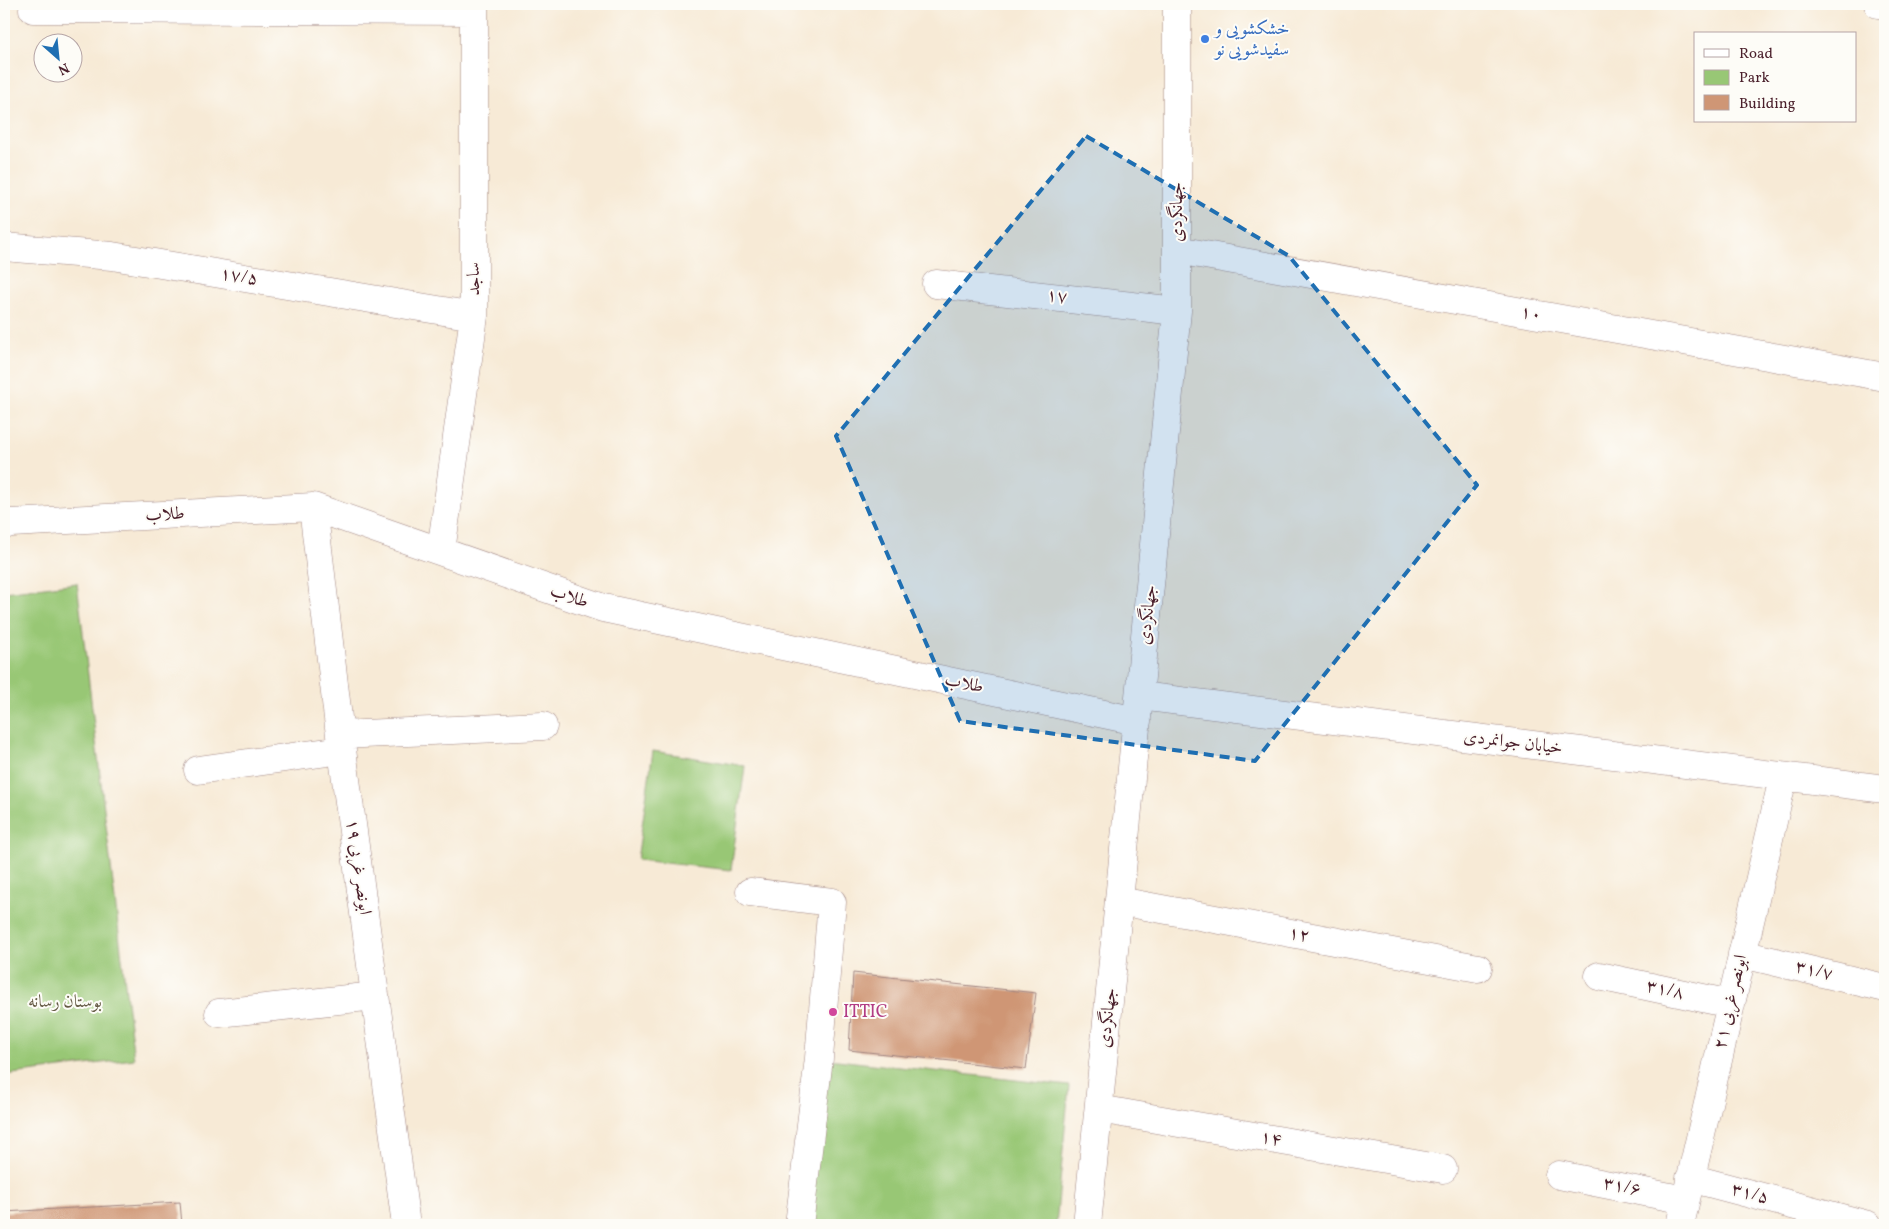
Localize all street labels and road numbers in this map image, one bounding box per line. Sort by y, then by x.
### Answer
street label: جهانگردی [1165,182,1190,242]
street label: ۱۷/۵ [218,262,260,292]
street label: ساجد [462,262,487,296]
street label: ۱۷ [1045,283,1069,311]
street label: ۱۰ [1518,300,1544,328]
street label: طلاب [145,501,185,529]
street label: طلاب [546,579,592,615]
street label: جهانگردی [1132,584,1164,646]
street label: طلاب [942,668,986,700]
street label: خیابان جوانمردی [1462,725,1564,761]
street label: ابونصر غربی ۱۹ [339,818,377,916]
street label: ۱۲ [1286,921,1312,949]
street label: ابونصر غربی ۲۱ [1708,952,1754,1052]
street label: ۳۱/۷ [1793,955,1835,987]
street label: ۳۱/۸ [1644,974,1686,1006]
street label: جهانگردی [1092,987,1124,1049]
street label: ۱۴ [1258,1125,1284,1153]
street label: ۳۱/۶ [1601,1171,1643,1203]
street label: ۳۱/۵ [1728,1177,1772,1211]

